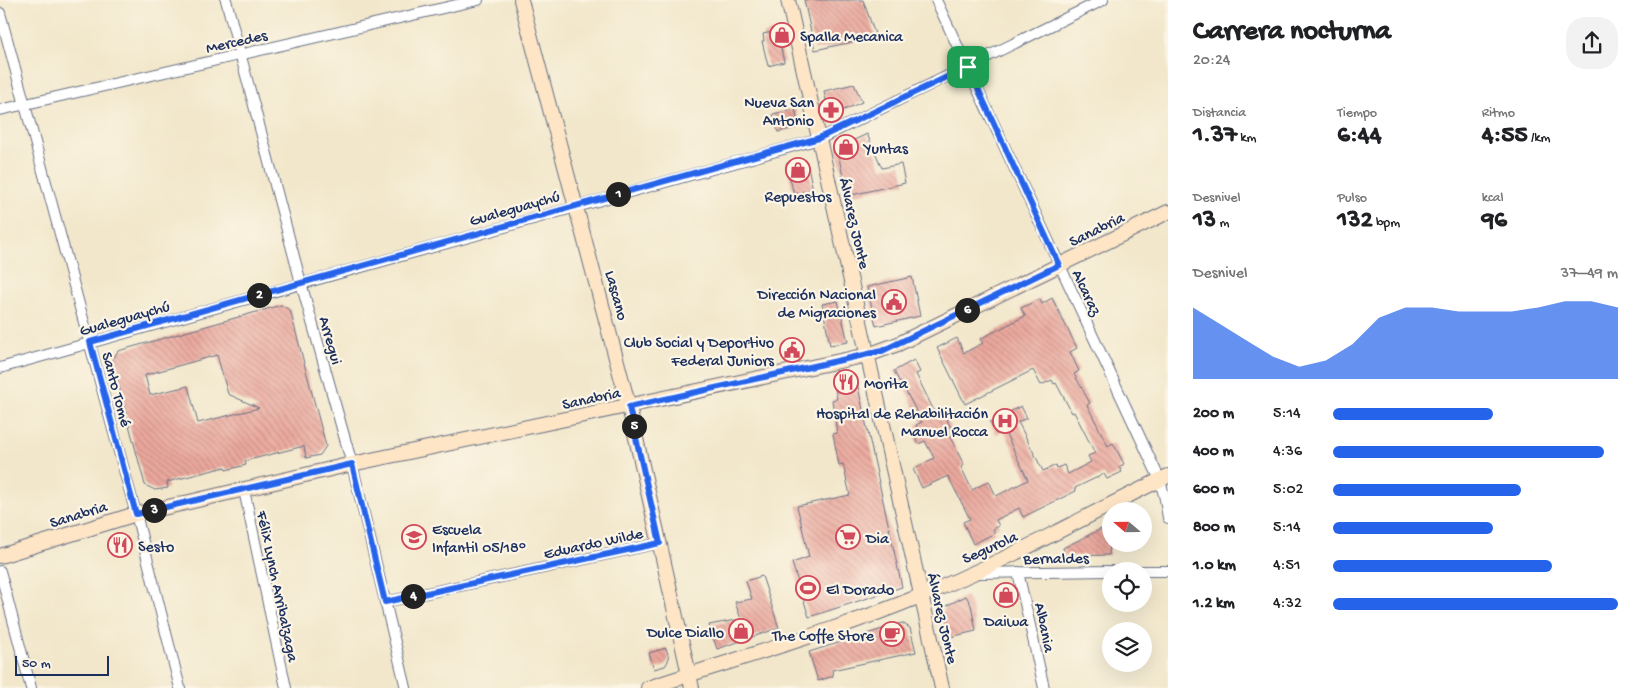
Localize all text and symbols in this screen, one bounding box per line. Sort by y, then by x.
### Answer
text: Carrera nocturna [1193,16,1391,49]
button: share [1566,17,1618,69]
shop icon: Spalla Mecanica [769,22,795,48]
street label: Mercedes [204,27,270,60]
place label: Spalla Mecanica [800,29,904,48]
pin [947,46,989,88]
text: 20:24 [1193,52,1230,71]
icon: arrive [954,53,982,81]
place label: Nueva San Antonio [744,95,814,132]
pharmacy icon: Nueva San Antonio [818,97,844,123]
text: Distancia [1193,105,1246,122]
text: Tiempo [1337,105,1377,122]
text: Ritmo [1482,105,1515,122]
text: 1.37 [1193,122,1237,151]
text: 6:44 [1337,122,1382,151]
text: 4:55 [1482,122,1528,151]
text: km [1237,130,1256,147]
text: /km [1528,130,1551,147]
shop icon: Yuntas [833,134,859,160]
place label: Yuntas [862,141,909,160]
shop icon: Repuestos [785,157,811,183]
street label: Álvarez Jonte [833,176,873,272]
pin: 1 [606,182,630,206]
text: 1 [616,186,621,203]
street label: Gualeguaychú [468,188,563,232]
place label: Repuestos [765,189,833,208]
text: Desnivel [1193,190,1241,207]
text: Pulso [1337,190,1367,207]
text: kcal [1482,190,1504,207]
text: 13 [1193,207,1216,236]
text: 132 [1337,207,1373,236]
text: 96 [1482,207,1507,236]
street label: Sanabria [1067,209,1129,253]
text: m [1216,215,1229,232]
text: bpm [1373,215,1400,232]
text: Desnivel [1193,265,1247,284]
text: 37–49 m [1561,265,1618,284]
street label: Alcaraz [1066,267,1104,320]
street label: Lascano [599,269,630,323]
pin: 2 [246,282,272,308]
text: 2 [256,287,263,304]
place label: Dirección Nacional de Migraciones [757,287,877,324]
public building icon: Dirección Nacional de Migraciones [881,289,907,315]
street label: Gualeguaychú [78,298,173,342]
pin: 6 [954,298,980,322]
text: 6 [964,302,971,319]
street label: Arregui [313,315,345,367]
place label: Club Social y Deportivo Federal Juniors [624,335,775,372]
public building icon: Club Social y Deportivo Federal Juniors [779,337,805,363]
street label: Santo Tomé [96,350,134,430]
restaurant icon: Morita [833,369,859,395]
place label: Morita [864,376,909,395]
street label: Sanabria [561,385,624,416]
text: 200 m [1193,405,1234,424]
text: 5:14 [1273,405,1300,424]
place label: Hospital de Rehabilitación Manuel Rocca [816,406,989,443]
hospital icon: Hospital de Rehabilitación Manuel Rocca [992,408,1018,434]
pin: 5 [622,414,646,438]
text: 5 [631,418,638,435]
text: 400 m [1193,443,1234,462]
text: 4:36 [1273,443,1302,462]
text: 600 m [1193,481,1234,500]
text: 5:02 [1273,481,1303,500]
street label: Sanabria [48,498,111,534]
pin: 3 [142,498,166,522]
text: 3 [151,502,158,519]
north arrow [1102,502,1152,552]
map controls [1102,502,1152,672]
street label: Félix Lynch Arribalzaga [250,509,301,665]
text: 800 m [1193,519,1235,538]
text: 5:14 [1273,519,1300,538]
place label: Escuela Infantil 05/18° [432,522,526,559]
school or university icon: Escuela Infantil 05/18° [401,524,427,550]
supermarket icon: Dia [835,524,861,550]
street label: Eduardo Wilde [542,525,646,565]
street label: Segurola [960,528,1022,570]
place label: Dia [865,531,890,550]
restaurant icon: Sesto [107,532,133,558]
place label: Sesto [138,539,174,558]
street label: Bernaldes [1022,550,1090,571]
text: 1.0 km [1193,557,1236,576]
text: 4:51 [1273,557,1300,576]
button: locate [1102,562,1152,612]
street label: Álvarez Jonte [921,571,961,667]
sports icon: El Dorado [795,575,821,601]
place label: El Dorado [826,582,894,601]
shop icon: Daiwa [993,582,1019,608]
pin: 4 [400,584,426,608]
text: 4 [410,588,417,605]
text: 1.2 km [1193,595,1235,614]
text: 4:32 [1273,595,1302,614]
street label: Albania [1028,601,1057,655]
place label: Daiwa [983,614,1029,633]
shop icon: Dulce Diallo [728,618,754,644]
cafe icon: The Coffe Store [879,621,905,647]
button: layers [1102,622,1152,672]
place label: Dulce Diallo [646,625,724,644]
place label: The Coffe Store [771,628,875,647]
scale bar [15,653,109,676]
text: 50 m [22,656,51,673]

